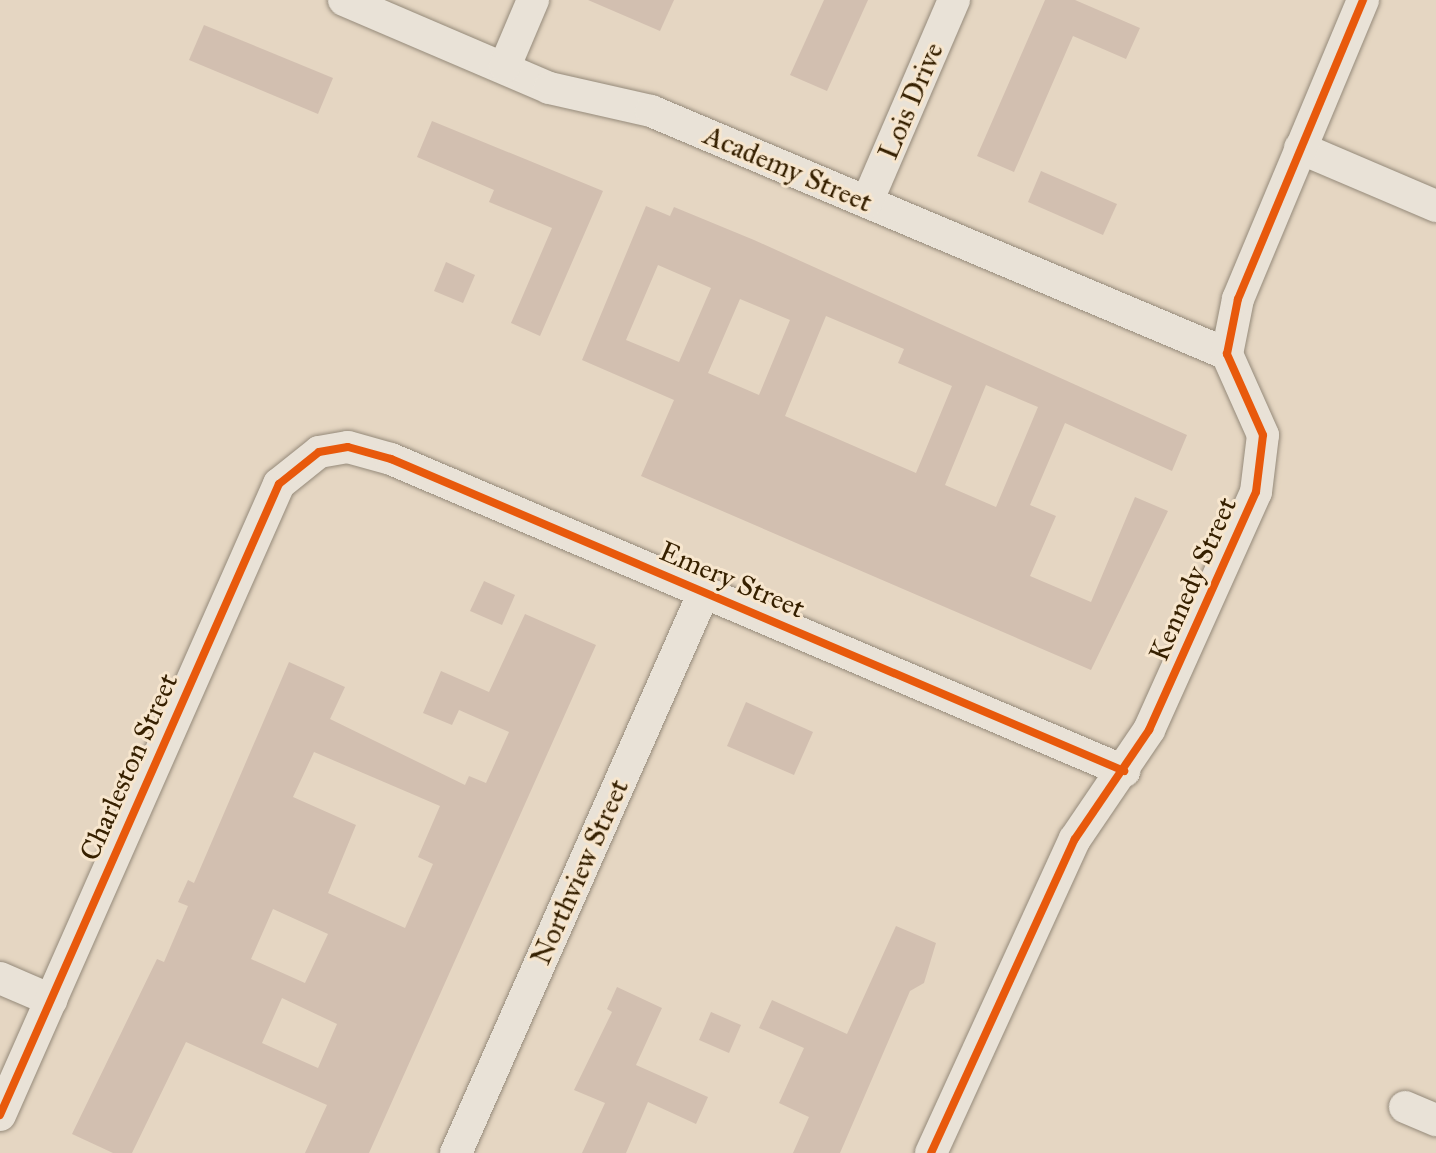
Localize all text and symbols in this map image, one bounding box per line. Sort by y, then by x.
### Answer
street label: Lois Drive [871,38,951,164]
street label: Academy Street [699,118,877,220]
street label: Kennedy Street [1142,492,1244,666]
street label: Emery Street [654,534,810,626]
street label: Charleston Street [73,668,185,866]
street label: Northview Street [524,774,636,970]

